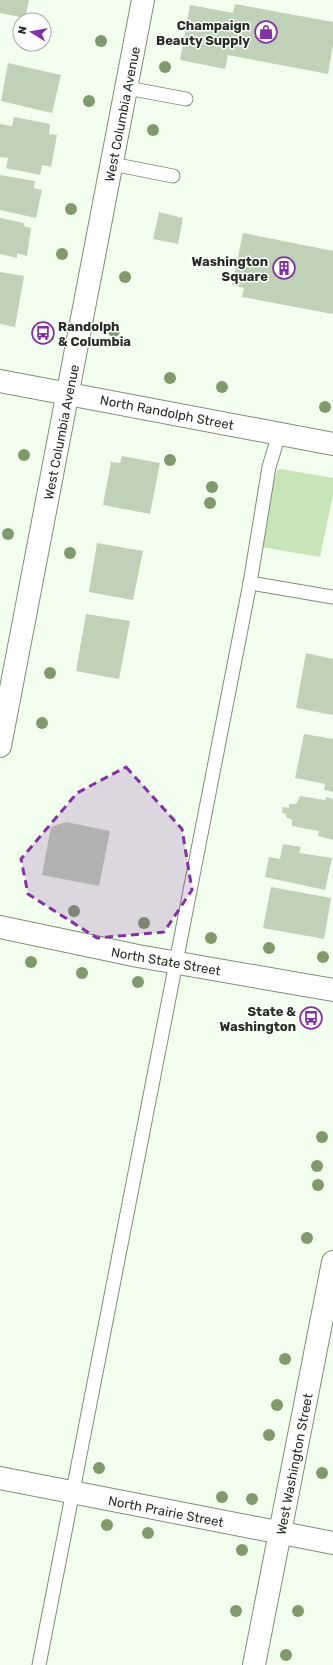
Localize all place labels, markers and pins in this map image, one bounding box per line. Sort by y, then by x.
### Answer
place label: Champaign Beauty Supply [156,18,250,48]
shop icon: Champaign Beauty Supply [253,19,279,45]
place label: Washington Square [191,254,268,284]
building icon: Washington Square [271,255,297,281]
place label: Randolph & Columbia [58,319,131,349]
bus stop icon: Randolph & Columbia [30,320,56,346]
place label: State & Washington [219,1004,296,1034]
bus stop icon: State & Washington [298,1005,324,1031]

